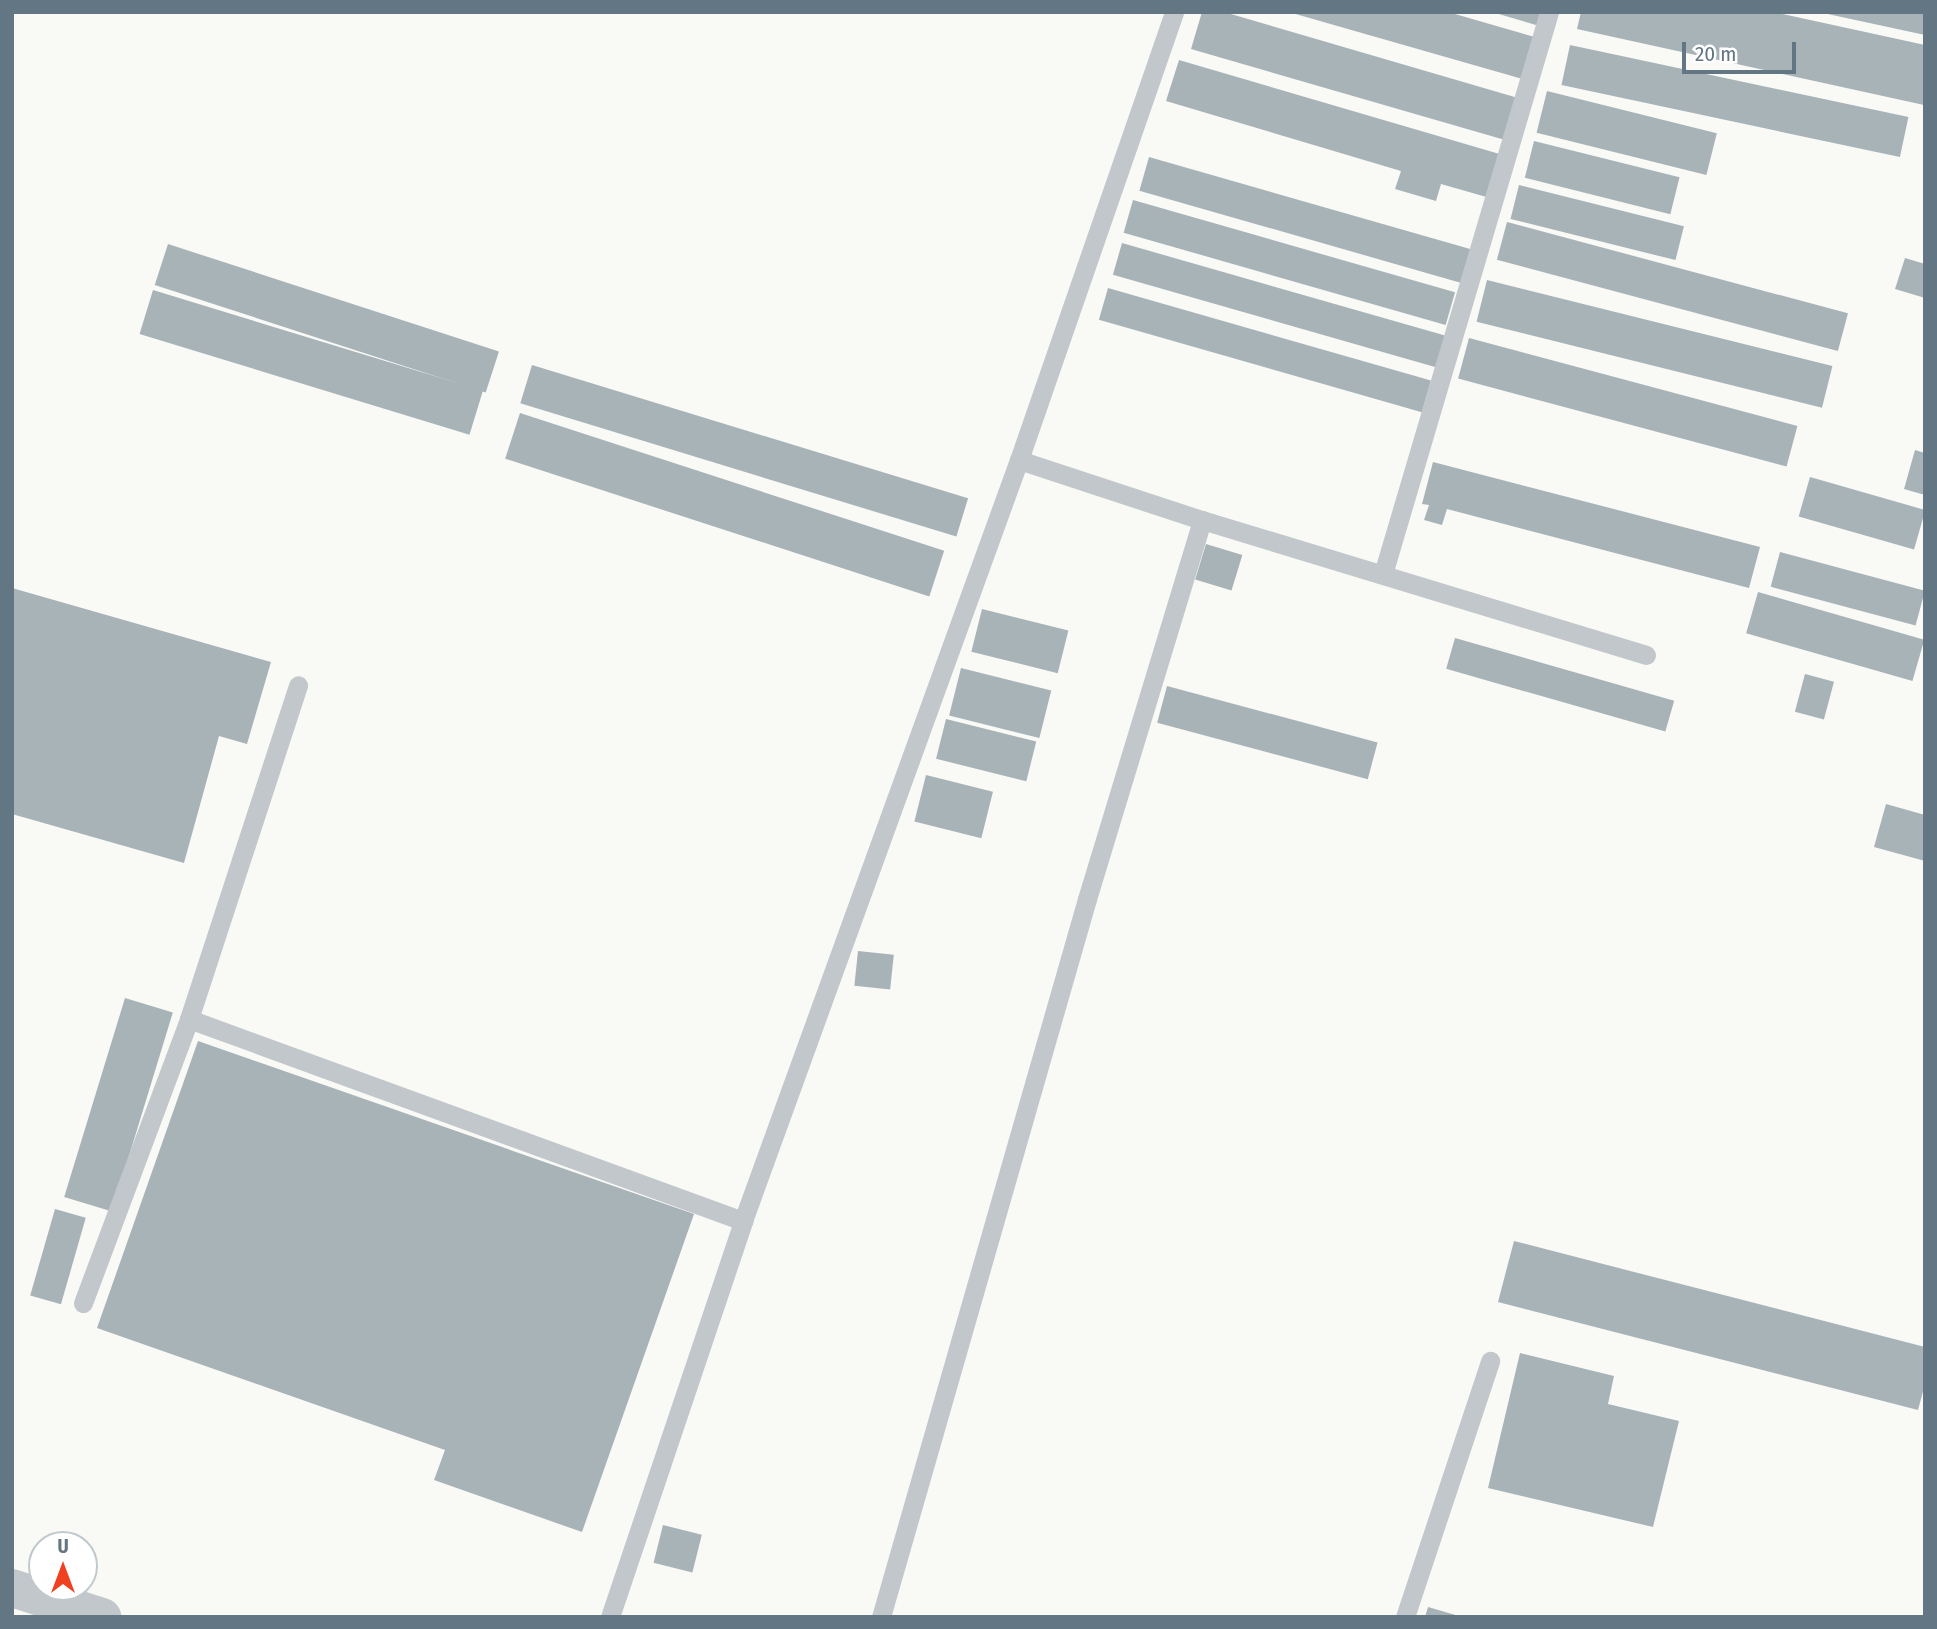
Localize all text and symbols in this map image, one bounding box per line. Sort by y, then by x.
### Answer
scale bar [1685,28,1799,72]
text: 20 m [1695,41,1736,67]
north arrow [28,1531,98,1601]
text: U [57,1535,69,1558]

